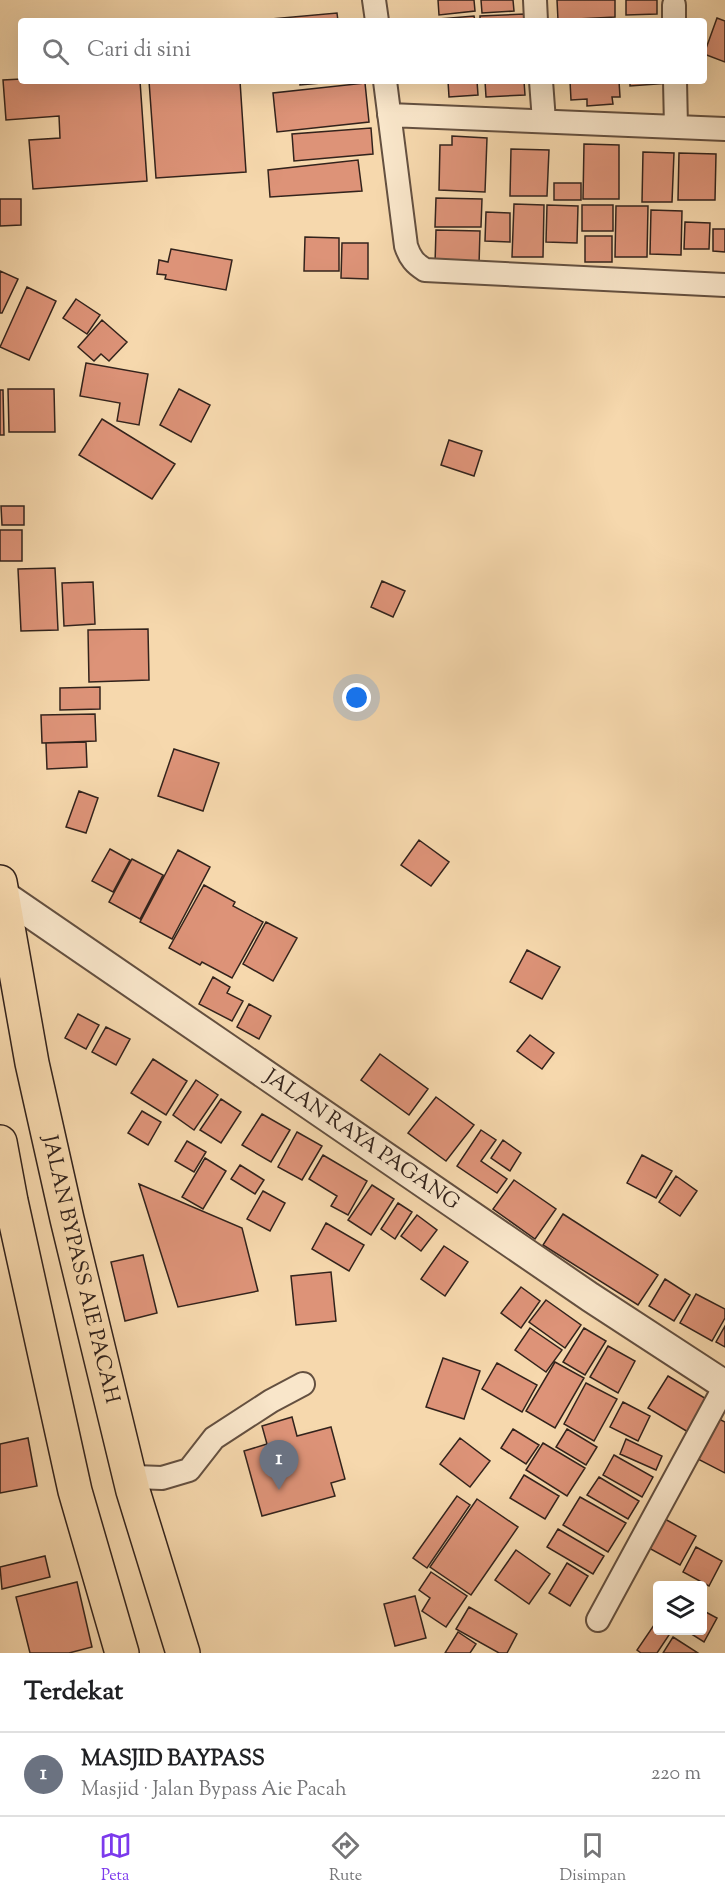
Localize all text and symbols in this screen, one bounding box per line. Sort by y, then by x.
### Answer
search box [18,18,707,84]
icon: search [39,35,72,68]
text: Cari di sini [87,35,191,67]
your location [342,683,371,712]
street label: JALAN RAYA PAGANG [257,1062,465,1218]
street label: JALAN BYPASS AIE PACAH [34,1132,126,1407]
pin: 1 [260,1440,298,1490]
map controls [653,1581,707,1635]
button: layers [653,1581,707,1635]
text: Terdekat [24,1674,123,1711]
text: MASJID BAYPASS [81,1744,265,1776]
text: 1 [40,1760,47,1789]
text: 220 m [651,1760,701,1789]
text: Masjid · Jalan Bypass Aie Pacah [81,1776,347,1805]
tab: Peta [99,1829,132,1888]
tab: Rute [329,1829,362,1888]
tab: Disimpan [559,1829,626,1888]

